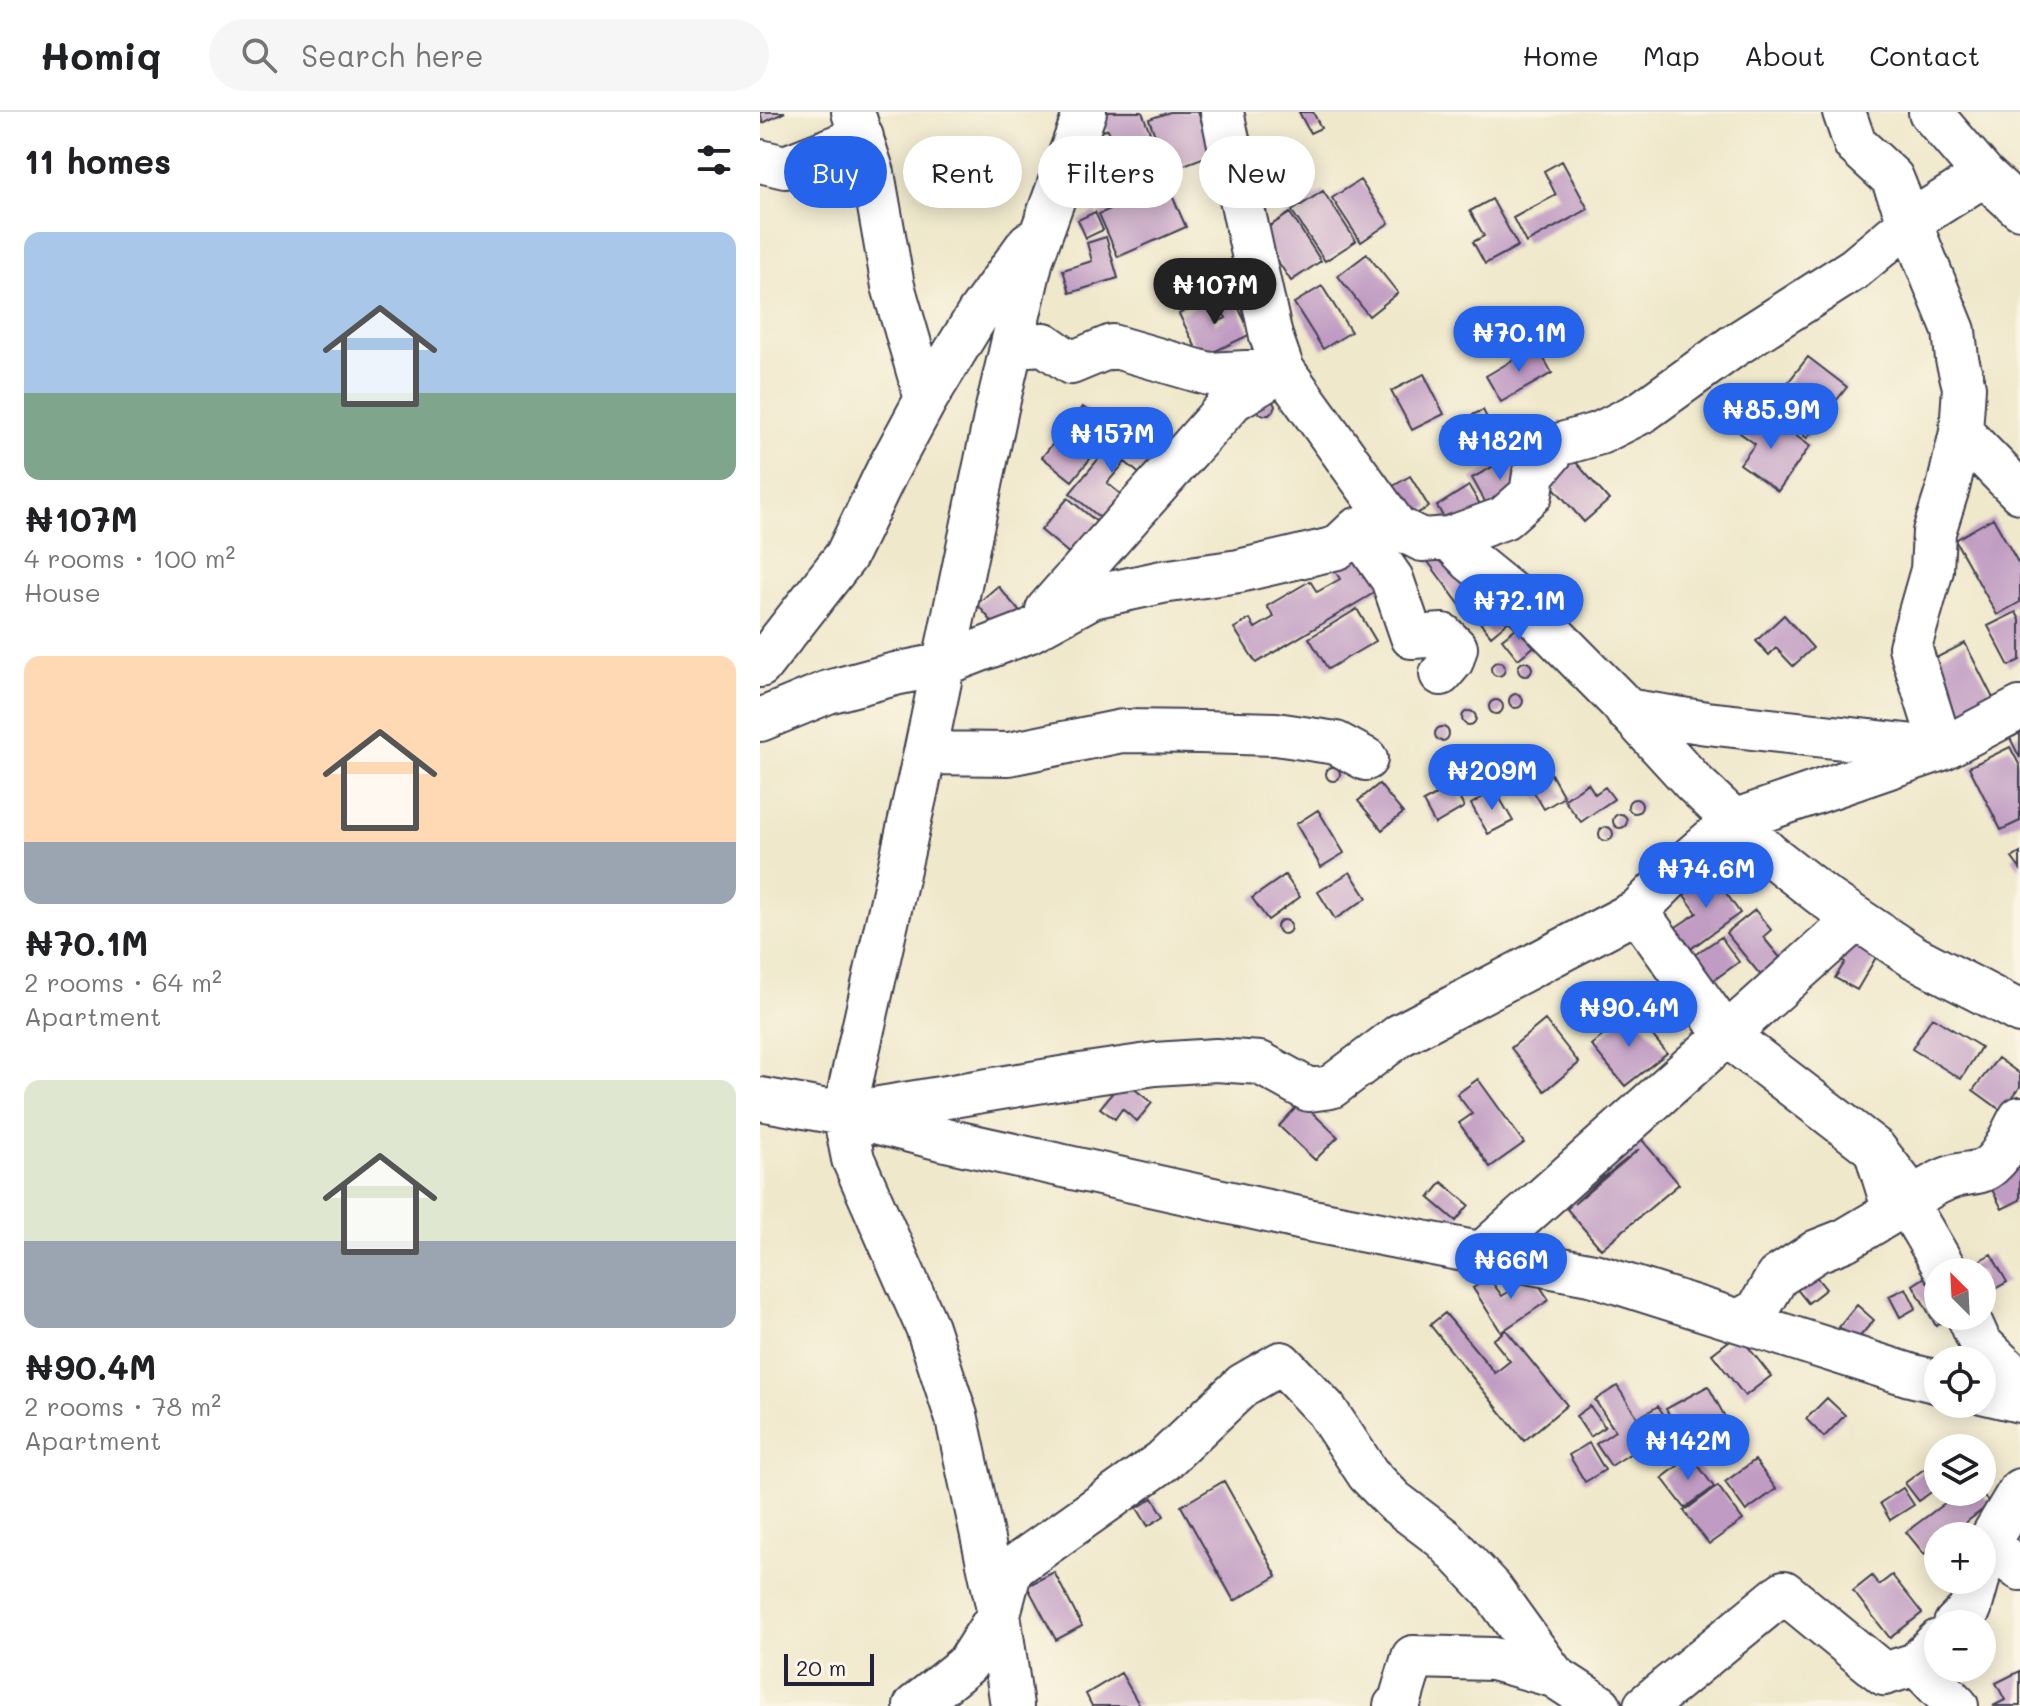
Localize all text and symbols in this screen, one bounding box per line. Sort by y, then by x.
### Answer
search box [209,19,769,91]
text: Homiq [40,30,161,80]
icon: search [237,33,281,77]
text: Search here [301,35,484,75]
text: Home [1523,37,1599,73]
text: Map [1643,37,1700,73]
text: About [1744,37,1825,73]
text: Contact [1869,37,1980,73]
chip: Buy [784,136,887,208]
chip: Rent [903,136,1022,208]
chip: Filters [1038,136,1183,208]
chip: New [1199,136,1315,208]
text: 11 homes [24,138,171,183]
icon: filters [692,138,736,182]
pin: ₦107M [1159,258,1271,326]
text: ₦107M [1171,267,1259,301]
icon: home [308,284,452,428]
pin: ₦70.1M [1454,306,1584,374]
text: ₦70.1M [1471,315,1567,349]
pin: ₦85.9M [1706,383,1836,451]
text: ₦85.9M [1721,392,1821,426]
pin: ₦157M [1056,407,1168,475]
pin: ₦182M [1444,414,1556,482]
text: ₦157M [1069,416,1155,450]
text: ₦182M [1457,423,1543,457]
text: ₦107M [24,496,138,541]
text: 4 rooms · 100 m² [24,541,235,575]
pin: ₦72.1M [1454,574,1584,642]
text: House [24,575,101,609]
text: ₦72.1M [1473,583,1565,617]
icon: home [308,708,452,852]
pin: ₦209M [1436,744,1548,812]
text: ₦209M [1446,753,1538,787]
pin: ₦74.6M [1641,842,1771,910]
text: ₦74.6M [1656,851,1756,885]
text: ₦70.1M [24,920,148,965]
text: 2 rooms · 64 m² [24,965,222,999]
pin: ₦90.4M [1564,981,1694,1049]
text: ₦90.4M [1578,990,1680,1024]
text: Apartment [24,999,161,1033]
icon: home [308,1132,452,1276]
pin: ₦66M [1464,1233,1558,1301]
text: ₦66M [1473,1242,1549,1276]
north arrow [1924,1258,1996,1330]
map controls [1924,1258,1996,1682]
text: ₦90.4M [24,1344,156,1389]
button: locate [1924,1346,1996,1418]
text: 2 rooms · 78 m² [24,1389,221,1423]
pin: ₦142M [1632,1414,1744,1482]
text: Apartment [24,1423,161,1457]
text: ₦142M [1645,1423,1731,1457]
button: layers [1924,1434,1996,1506]
button: + [1924,1522,1996,1594]
button: − [1924,1610,1996,1682]
scale bar [784,1650,874,1686]
text: 20 m [796,1653,846,1682]

